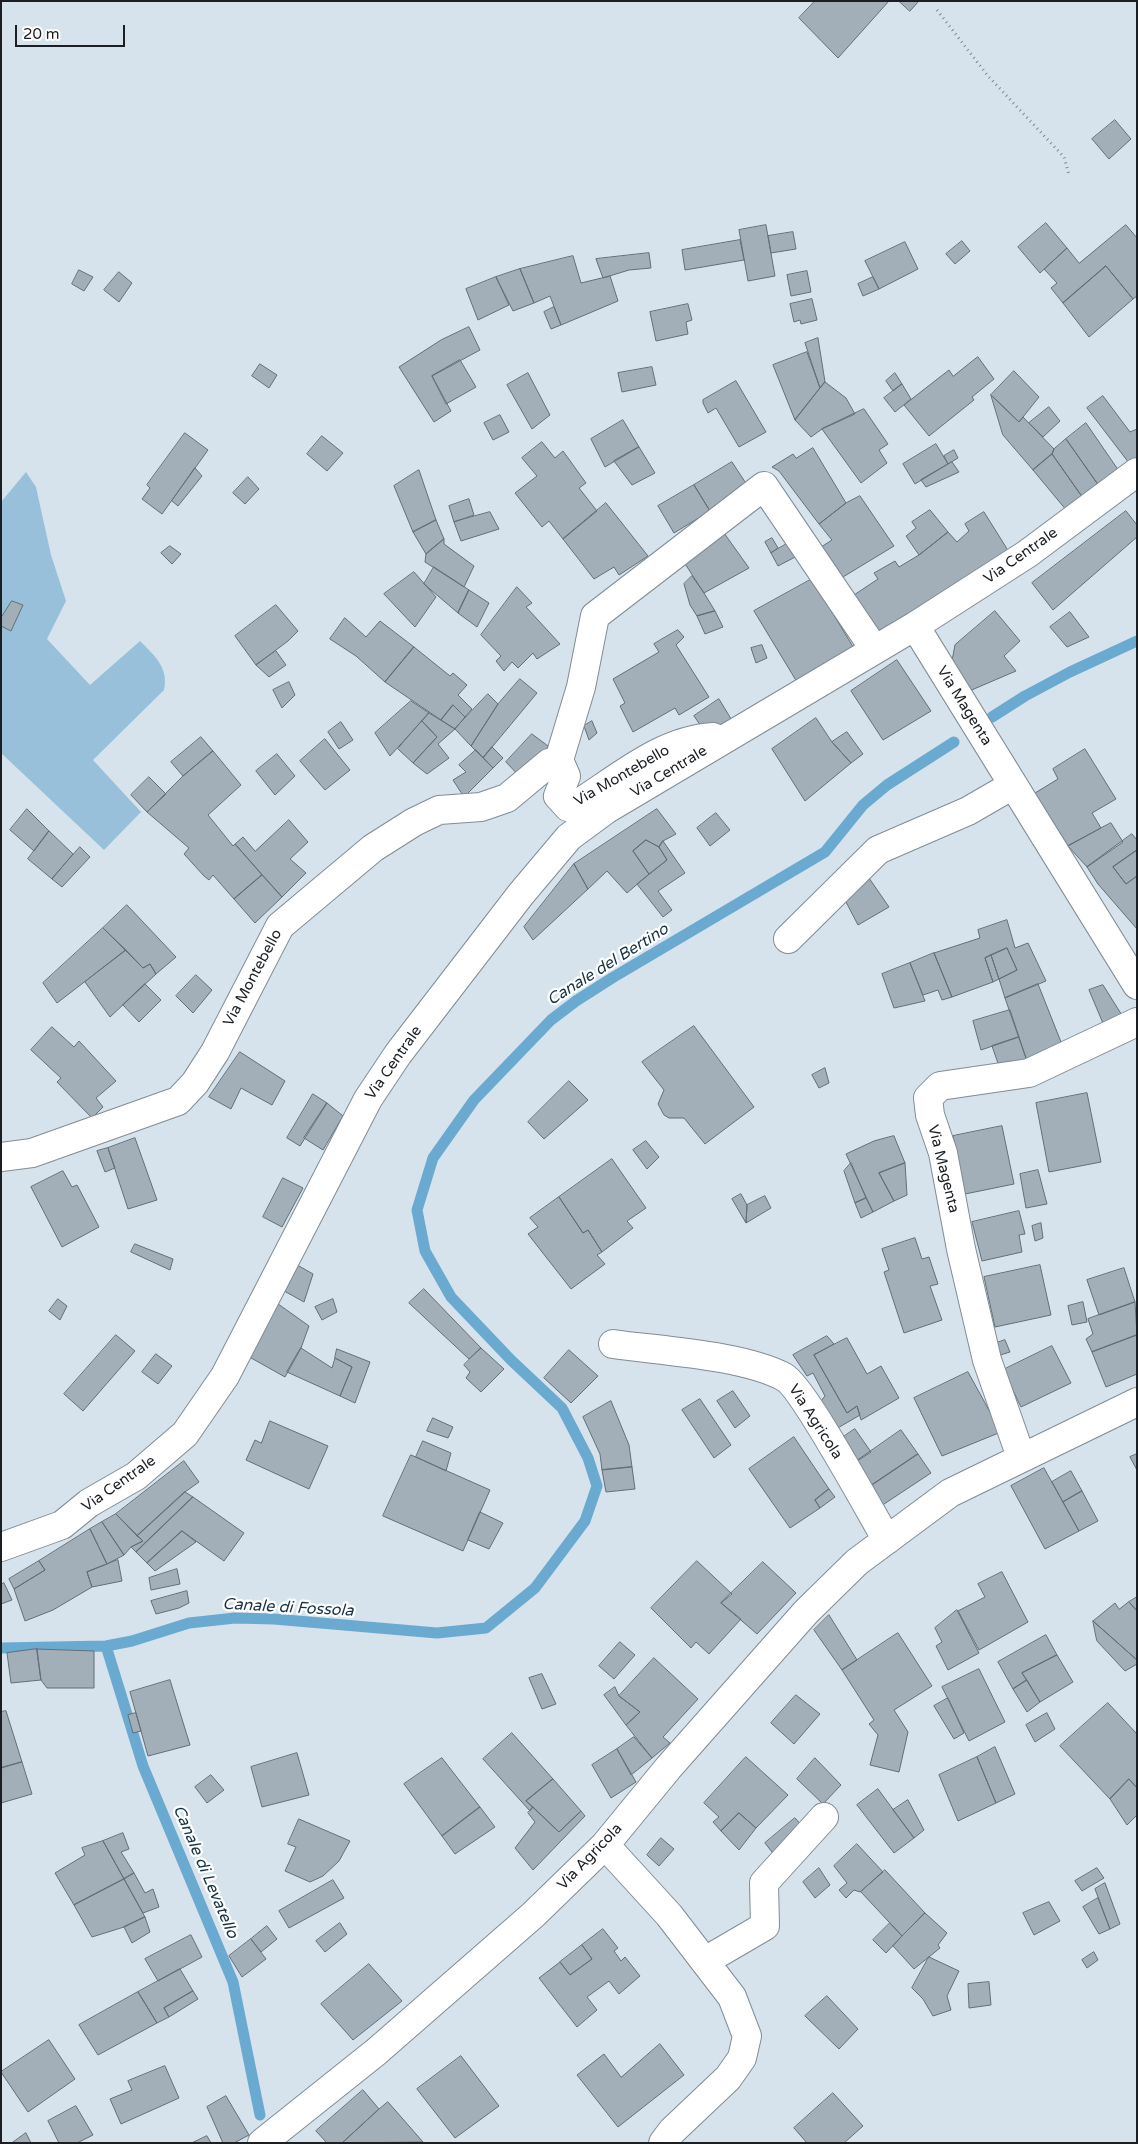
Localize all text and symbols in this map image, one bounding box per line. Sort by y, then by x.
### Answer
scale bar [18,15,128,47]
text: 20 m [23,25,60,43]
street label: Via Centrale [981,524,1061,588]
street label: Via Magenta [932,663,996,749]
street label: Via Montebello [571,741,673,811]
street label: Via Centrale [627,742,711,802]
water label: Canale del Bertino [544,920,672,1010]
street label: Via Montebello [220,926,286,1030]
street label: Via Centrale [362,1023,426,1103]
street label: Via Magenta [923,1123,963,1215]
street label: Via Agricola [784,1381,846,1463]
street label: Via Centrale [79,1452,159,1516]
water label: Canale di Fossola [222,1595,354,1621]
water label: Canale di Levatello [168,1803,242,1941]
street label: Via Agricola [554,1820,626,1894]

